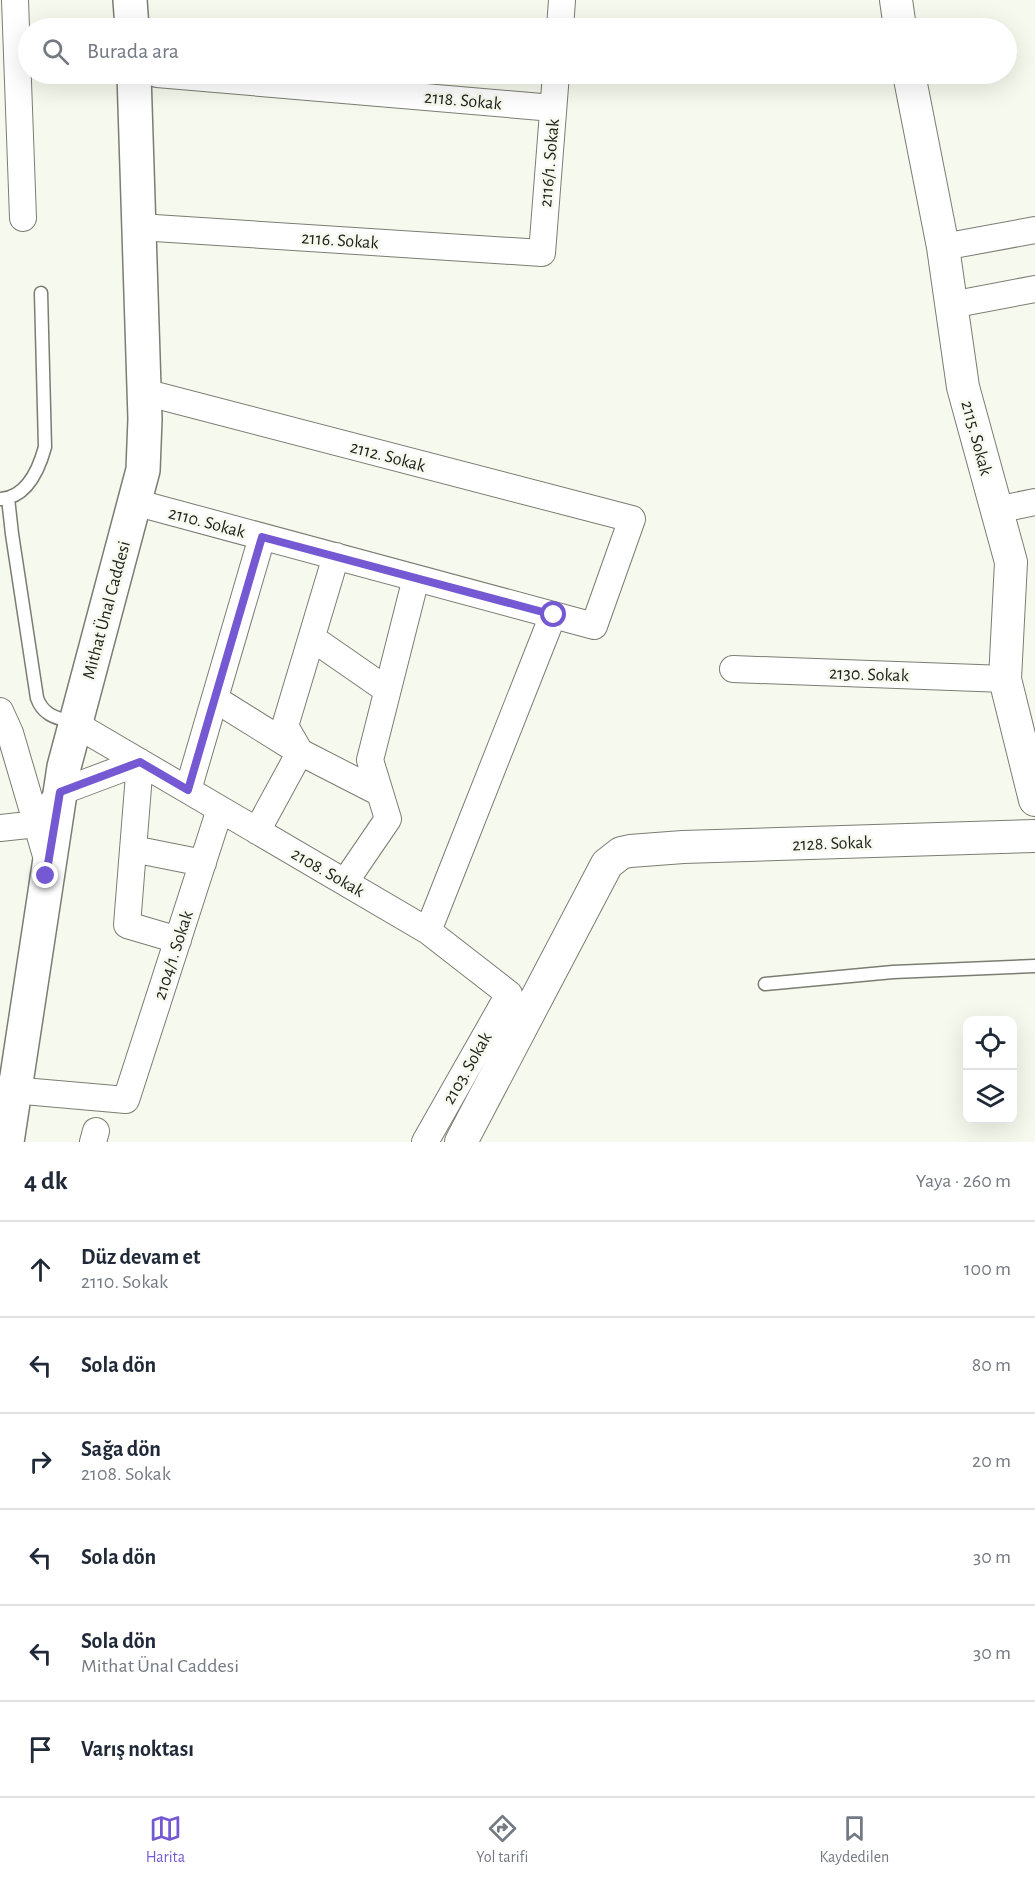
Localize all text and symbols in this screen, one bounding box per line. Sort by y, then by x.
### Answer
search box [18,18,1017,84]
icon: search [39,35,72,68]
text: Burada ara [87,40,179,62]
street label: 2118. Sokak [424,89,503,113]
street label: 2116/1. Sokak [537,117,563,208]
street label: 2116. Sokak [301,229,380,253]
street label: 2115. Sokak [957,399,995,478]
street label: 2112. Sokak [348,438,428,476]
street label: 2110. Sokak [166,504,248,542]
street label: Mithat Ünal Caddesi [78,539,134,681]
route start [540,601,566,627]
street label: 2130. Sokak [829,665,910,685]
street label: 2128. Sokak [792,834,873,854]
street label: 2108. Sokak [288,845,368,901]
route end [32,862,58,888]
street label: 2104/1. Sokak [151,908,197,1002]
map controls [963,1016,1017,1124]
button: locate [963,1016,1017,1070]
street label: 2103. Sokak [440,1029,496,1108]
button: layers [963,1070,1017,1124]
text: 4 dk [24,1168,68,1194]
text: Yaya · 260 m [916,1171,1011,1191]
text: Düz devam et [81,1246,200,1268]
icon: ahead [24,1253,57,1286]
text: 100 m [964,1259,1011,1279]
text: 2110. Sokak [81,1272,168,1292]
icon: left [24,1349,57,1382]
text: Sola dön [81,1354,156,1376]
text: 80 m [972,1355,1011,1375]
text: Sağa dön [81,1438,161,1460]
icon: right [24,1445,57,1478]
text: 20 m [972,1451,1011,1471]
text: 2108. Sokak [81,1464,171,1484]
icon: left [24,1541,57,1574]
text: Sola dön [81,1546,156,1568]
text: 30 m [973,1547,1011,1567]
text: Sola dön [81,1630,156,1652]
icon: left [24,1637,57,1670]
text: 30 m [973,1643,1011,1663]
text: Mithat Ünal Caddesi [81,1656,239,1676]
icon: arrive [24,1733,57,1766]
text: Varış noktası [81,1738,194,1760]
tab: Harita [146,1812,185,1867]
tab: Yol tarifi [476,1812,528,1867]
tab: Kaydedilen [820,1812,889,1867]

